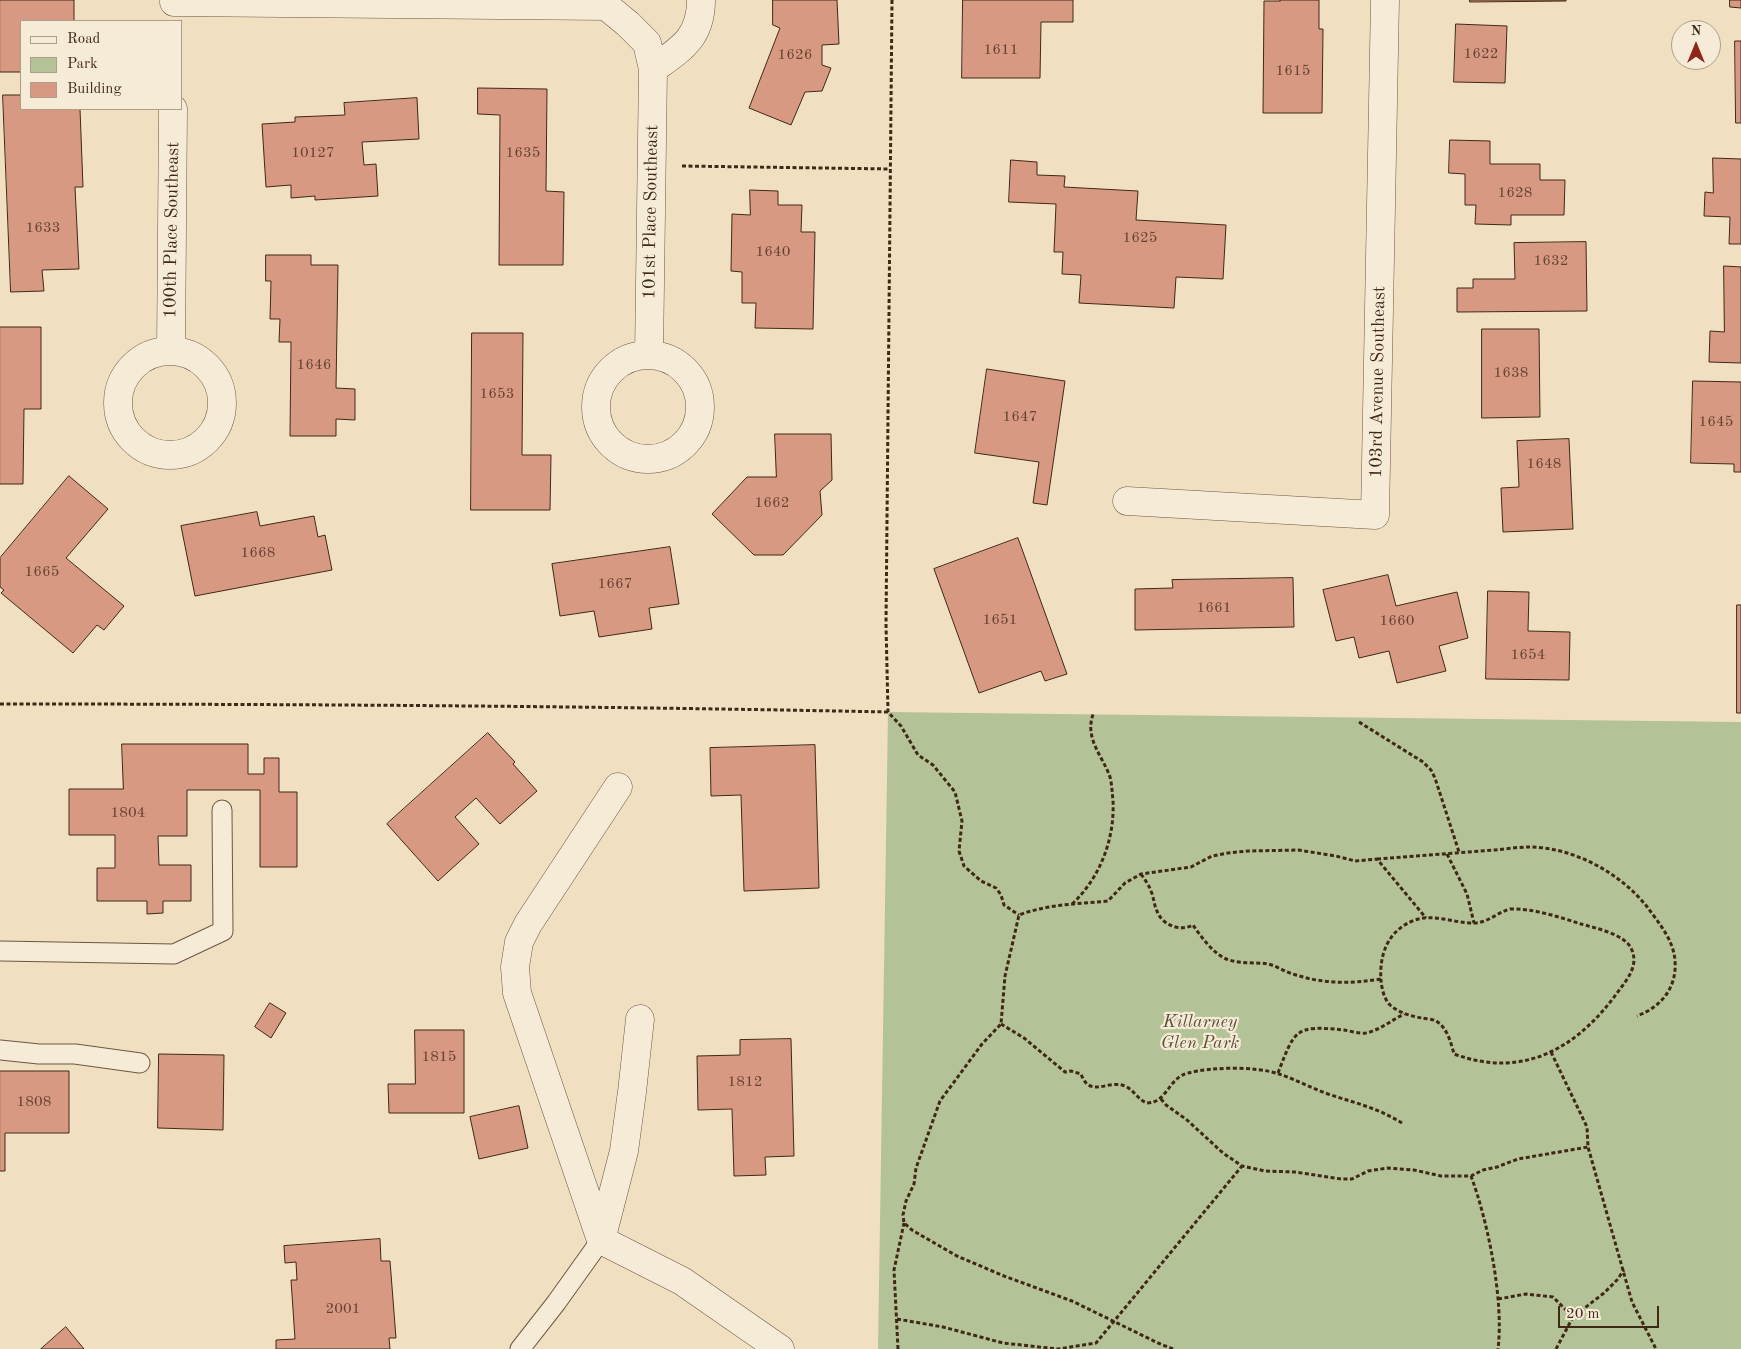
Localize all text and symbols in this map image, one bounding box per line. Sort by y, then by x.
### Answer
legend [20,20,182,110]
north arrow [1671,20,1721,70]
text: N [1691,24,1701,38]
text: Road [67,32,100,47]
house number: 1611 [984,41,1018,59]
house number: 1622 [1464,45,1498,63]
house number: 1626 [778,46,812,64]
text: Park [67,57,98,72]
house number: 1615 [1276,62,1310,80]
text: Building [67,82,122,97]
street label: 101st Place Southeast [639,124,663,300]
street label: 100th Place Southeast [160,141,184,319]
house number: 10127 [291,144,335,162]
house number: 1635 [506,144,540,162]
house number: 1628 [1498,184,1532,202]
house number: 1633 [26,219,60,237]
house number: 1625 [1123,229,1157,247]
house number: 1640 [756,243,790,261]
house number: 1632 [1534,252,1568,270]
street label: 103rd Avenue Southeast [1366,286,1390,478]
house number: 1646 [297,356,331,374]
house number: 1638 [1494,364,1528,382]
house number: 1653 [480,385,514,403]
house number: 1647 [1003,408,1037,426]
house number: 1645 [1699,413,1733,431]
house number: 1648 [1527,455,1561,473]
house number: 1662 [755,494,789,512]
house number: 1668 [241,544,275,562]
house number: 1665 [25,563,59,581]
house number: 1667 [598,575,632,593]
house number: 1661 [1197,599,1231,617]
house number: 1651 [983,611,1017,629]
house number: 1660 [1380,612,1414,630]
house number: 1654 [1511,646,1545,664]
house number: 1804 [111,804,145,822]
park label: Killarney Glen Park [1161,1011,1239,1054]
house number: 1815 [422,1048,456,1066]
house number: 1812 [728,1073,762,1091]
house number: 1808 [17,1093,51,1111]
scale bar [1561,1296,1662,1328]
house number: 2001 [326,1300,360,1318]
text: 20 m [1566,1307,1600,1322]

